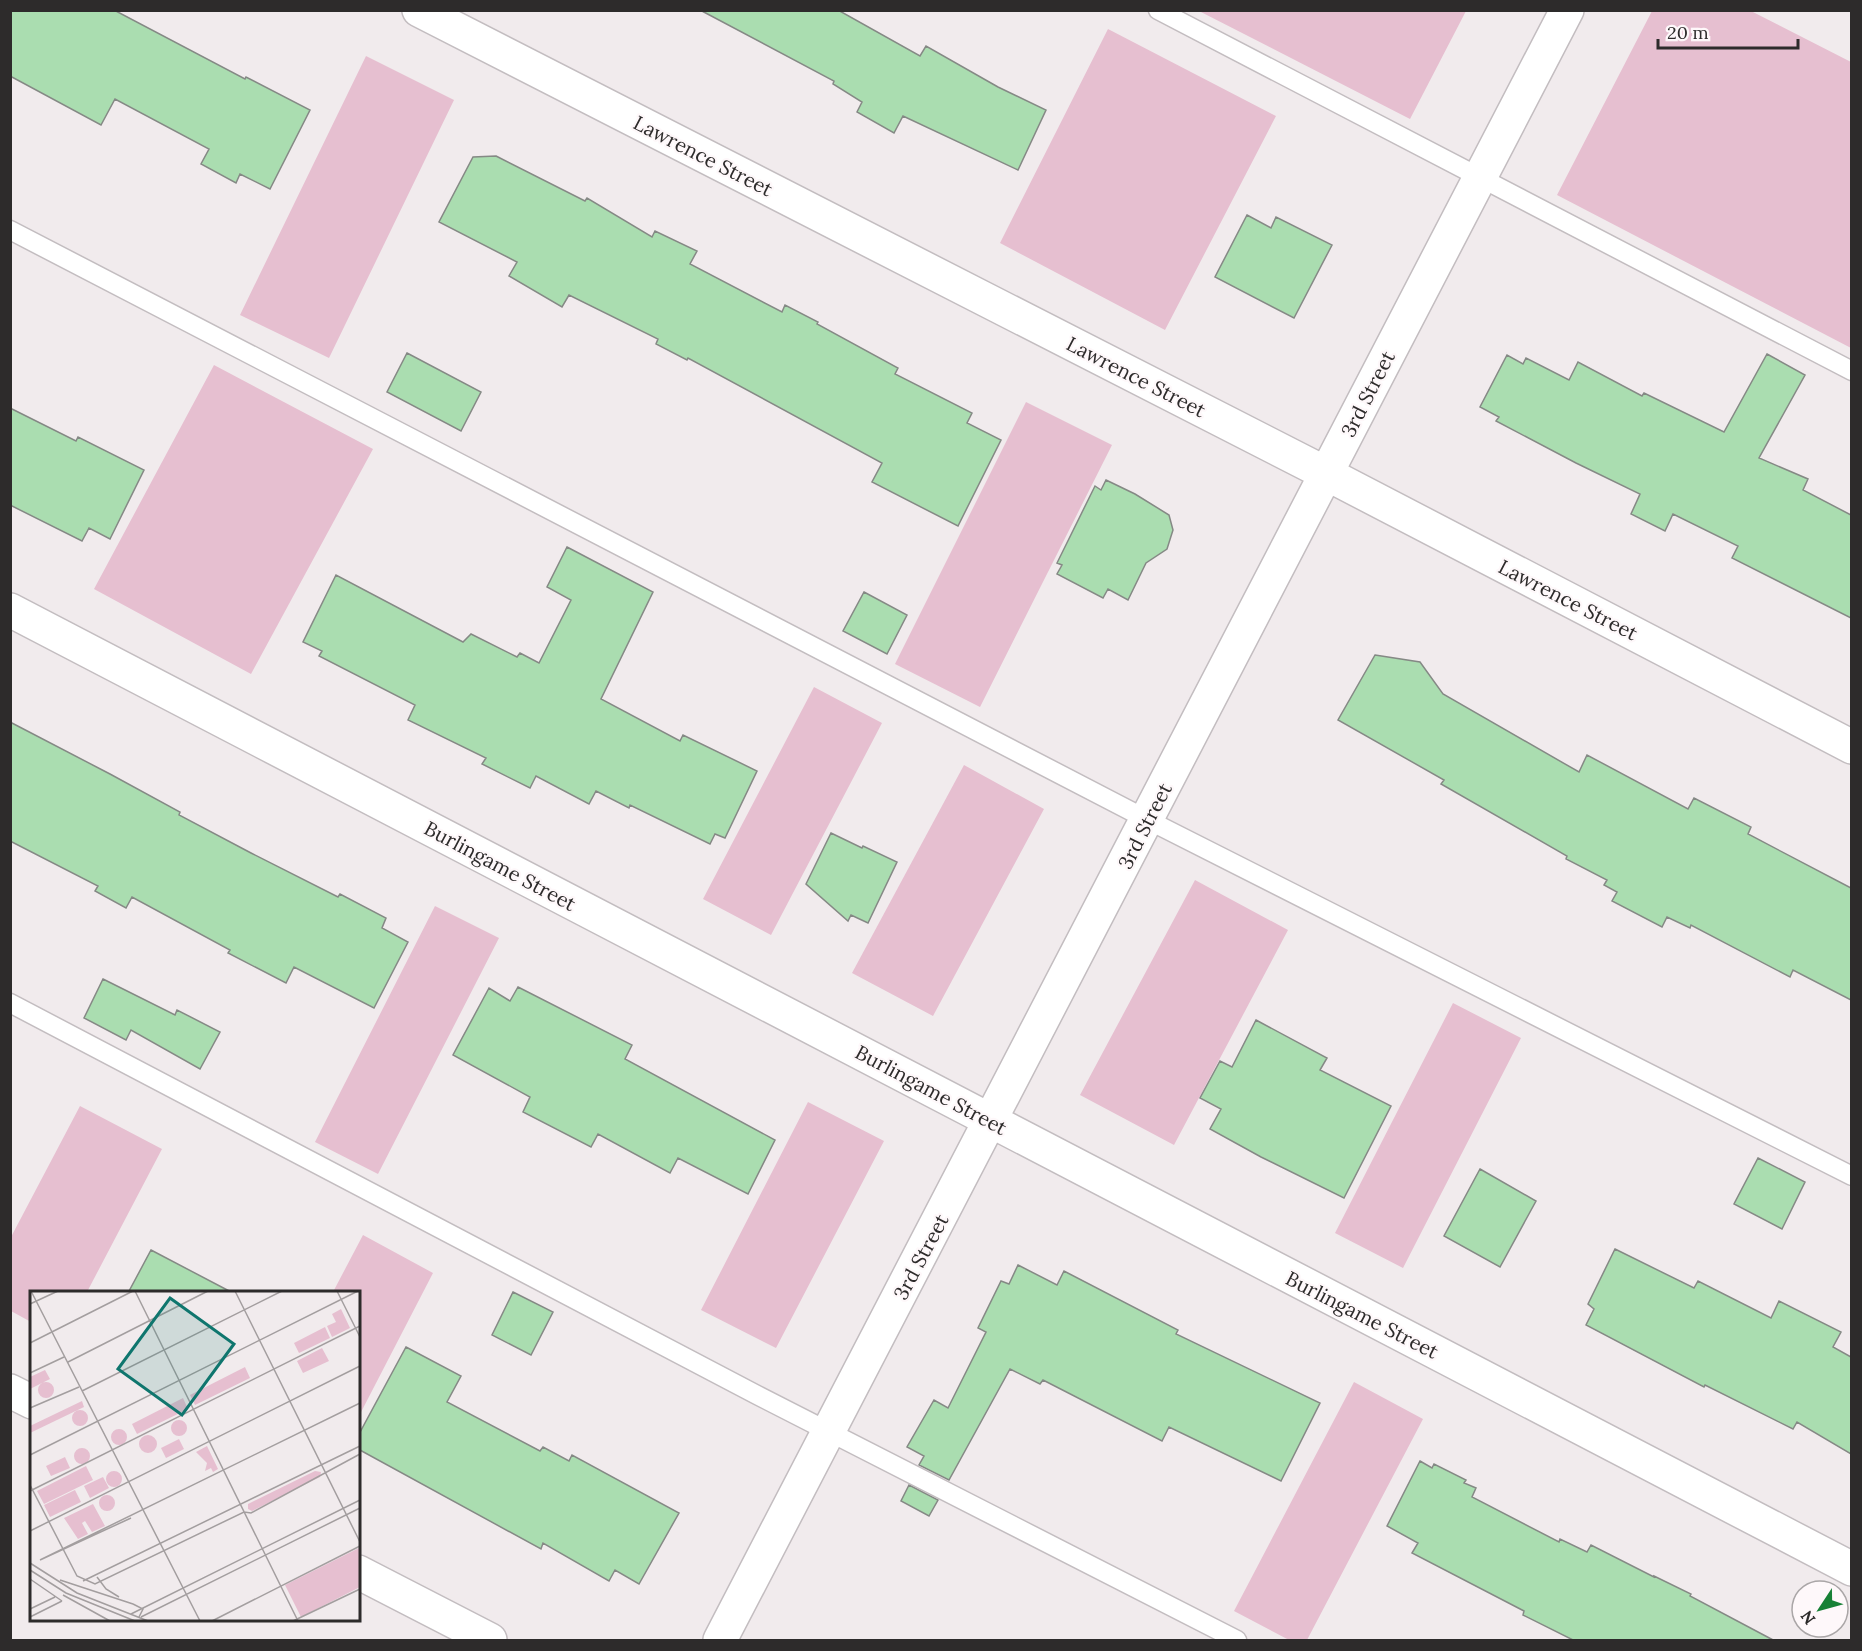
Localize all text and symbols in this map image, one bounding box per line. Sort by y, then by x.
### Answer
scale bar [1658,12,1798,50]
text: 20 m [1667,21,1709,44]
street label: Lawrence Street [629,110,777,202]
street label: Lawrence Street [1062,331,1210,423]
street label: 3rd Street [1335,346,1400,441]
street label: Lawrence Street [1494,554,1642,646]
street label: 3rd Street [1112,778,1177,873]
street label: Burlingame Street [420,815,581,916]
street label: Burlingame Street [851,1039,1012,1140]
street label: 3rd Street [888,1209,954,1304]
street label: Burlingame Street [1282,1265,1443,1364]
inset map [30,1291,360,1621]
north arrow [1790,1579,1850,1639]
text: N [1796,1607,1820,1629]

